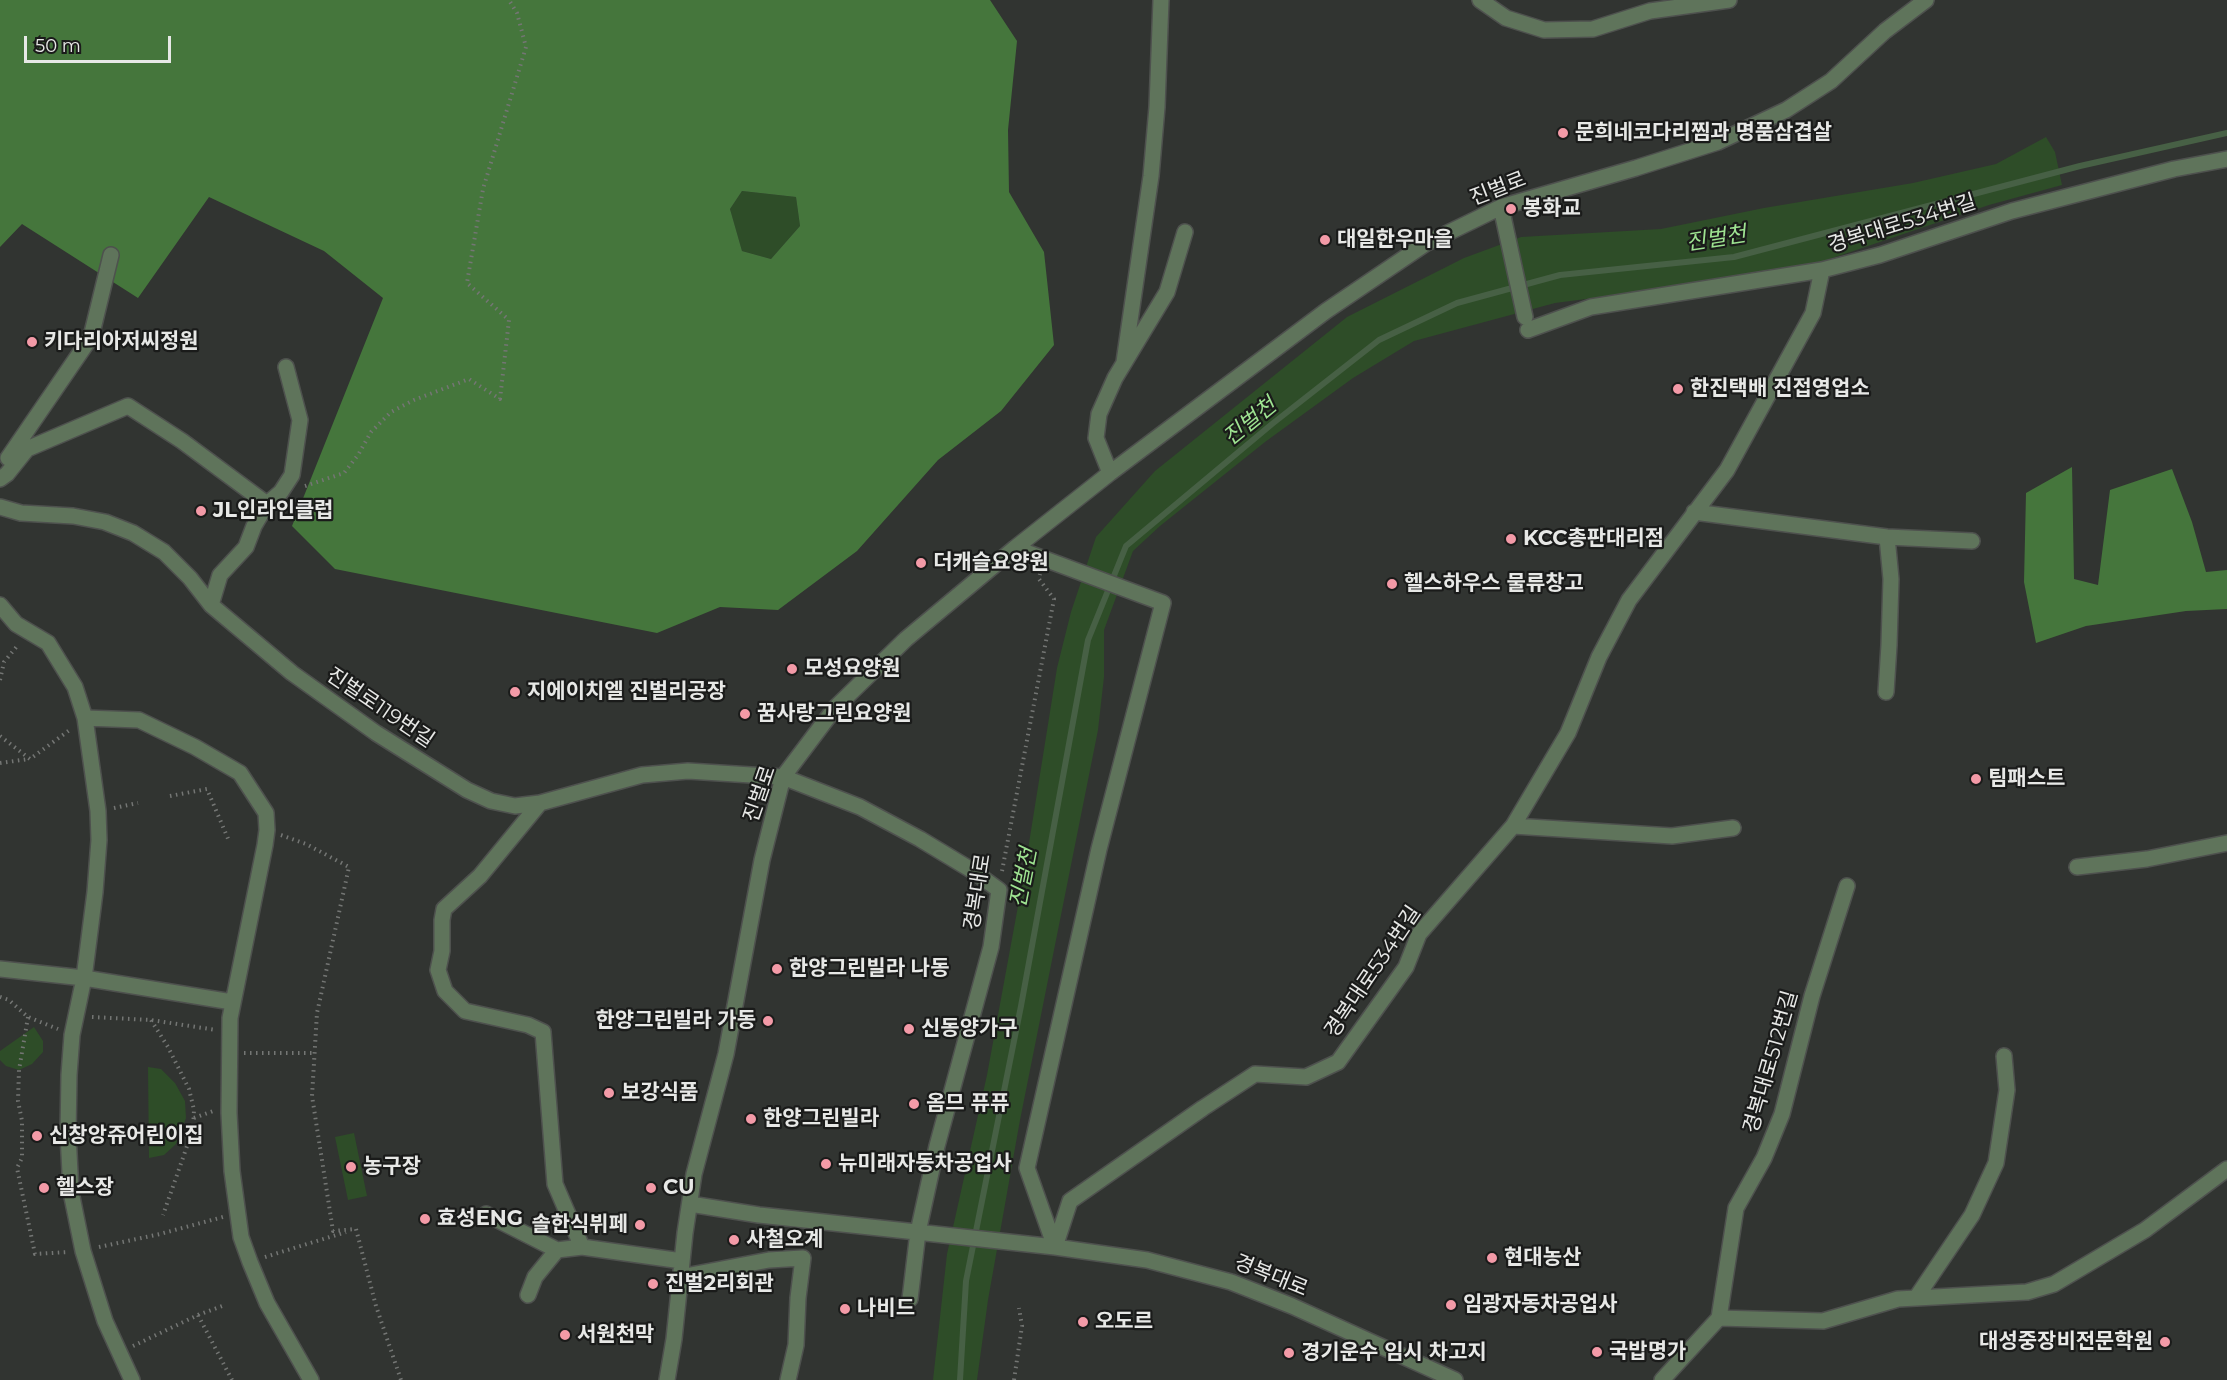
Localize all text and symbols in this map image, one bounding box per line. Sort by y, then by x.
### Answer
scale bar [27,24,174,62]
text: 50 m [35,35,81,57]
place label: 문희네코다리찜과 명품삼겹살 [1575,120,1832,146]
marker: 문희네코다리찜과 명품삼겹살 [1556,126,1570,140]
street label: 진벌로 [1466,167,1530,211]
street label: 경복대로534번길 [1825,190,1979,258]
place label: 봉화교 [1523,196,1581,222]
marker: 봉화교 [1504,202,1518,216]
water label: 진벌천 [1684,221,1748,257]
place label: 대일한우마을 [1337,227,1453,253]
marker: 대일한우마을 [1318,233,1332,247]
place label: 키다리아저씨정원 [44,329,199,355]
marker: 키다리아저씨정원 [25,335,39,349]
place label: 한진택배 진접영업소 [1690,376,1870,402]
marker: 한진택배 진접영업소 [1671,382,1685,396]
water label: 진벌천 [1218,393,1282,451]
place label: JL인라인클럽 [213,498,334,524]
marker: JL인라인클럽 [194,504,208,518]
place label: KCC총판대리점 [1523,526,1664,552]
marker: KCC총판대리점 [1504,532,1518,546]
place label: 더캐슬요양원 [933,550,1049,576]
marker: 더캐슬요양원 [914,556,928,570]
place label: 헬스하우스 물류창고 [1404,571,1584,597]
marker: 헬스하우스 물류창고 [1385,577,1399,591]
place label: 모성요양원 [804,656,901,682]
marker: 모성요양원 [785,662,799,676]
street label: 진벌로119번길 [321,663,439,753]
place label: 지에이치엘 진벌리공장 [527,679,726,705]
marker: 지에이치엘 진벌리공장 [508,685,522,699]
place label: 꿈사랑그린요양원 [757,701,912,727]
marker: 꿈사랑그린요양원 [738,707,752,721]
street label: 진벌로 [739,762,781,826]
place label: 팀패스트 [1988,766,2065,792]
marker: 팀패스트 [1969,772,1983,786]
water label: 진벌천 [1005,846,1043,910]
street label: 경복대로 [960,852,996,932]
street label: 경복대로534번길 [1320,901,1426,1043]
place label: 한양그린빌라 나동 [789,956,950,982]
marker: 한양그린빌라 나동 [770,962,784,976]
street label: 경복대로512번길 [1739,988,1803,1136]
place label: 한양그린빌라 가동 [595,1008,756,1034]
marker: 한양그린빌라 가동 [761,1014,775,1028]
place label: 신동양가구 [921,1016,1018,1042]
marker: 신동양가구 [902,1022,916,1036]
place label: 보강식품 [621,1080,698,1106]
marker: 보강식품 [602,1086,616,1100]
place label: 옴므 퓨퓨 [926,1091,1009,1117]
marker: 옴므 퓨퓨 [907,1097,921,1111]
place label: 한양그린빌라 [763,1106,879,1132]
marker: 한양그린빌라 [744,1112,758,1126]
place label: 신창앙쥬어린이집 [49,1123,204,1149]
marker: 신창앙쥬어린이집 [30,1129,44,1143]
place label: 뉴미래자동차공업사 [838,1151,1012,1177]
place label: 농구장 [363,1154,421,1180]
marker: 뉴미래자동차공업사 [819,1157,833,1171]
marker: 농구장 [344,1160,358,1174]
place label: 헬스장 [56,1175,114,1201]
place label: CU [663,1175,695,1201]
marker: 헬스장 [37,1181,51,1195]
marker: CU [644,1181,658,1195]
place label: 효성ENG [437,1206,523,1232]
marker: 효성ENG [418,1212,432,1226]
place label: 솔한식뷔페 [531,1212,628,1238]
marker: 솔한식뷔페 [633,1218,647,1232]
place label: 사철오계 [746,1227,823,1253]
marker: 사철오계 [727,1233,741,1247]
place label: 현대농산 [1504,1245,1581,1271]
street label: 경복대로 [1230,1250,1312,1302]
marker: 현대농산 [1485,1251,1499,1265]
place label: 진벌2리회관 [665,1271,774,1297]
marker: 진벌2리회관 [646,1277,660,1291]
place label: 임광자동차공업사 [1463,1292,1618,1318]
place label: 나비드 [857,1296,915,1322]
marker: 임광자동차공업사 [1444,1298,1458,1312]
marker: 나비드 [838,1302,852,1316]
place label: 오도르 [1095,1309,1153,1335]
marker: 오도르 [1076,1315,1090,1329]
place label: 서원천막 [577,1322,654,1348]
marker: 서원천막 [558,1328,572,1342]
place label: 대성중장비전문학원 [1979,1329,2153,1355]
marker: 대성중장비전문학원 [2158,1335,2172,1349]
place label: 국밥명가 [1609,1339,1686,1365]
place label: 경기운수 임시 차고지 [1301,1340,1487,1366]
marker: 국밥명가 [1590,1345,1604,1359]
marker: 경기운수 임시 차고지 [1282,1346,1296,1360]

